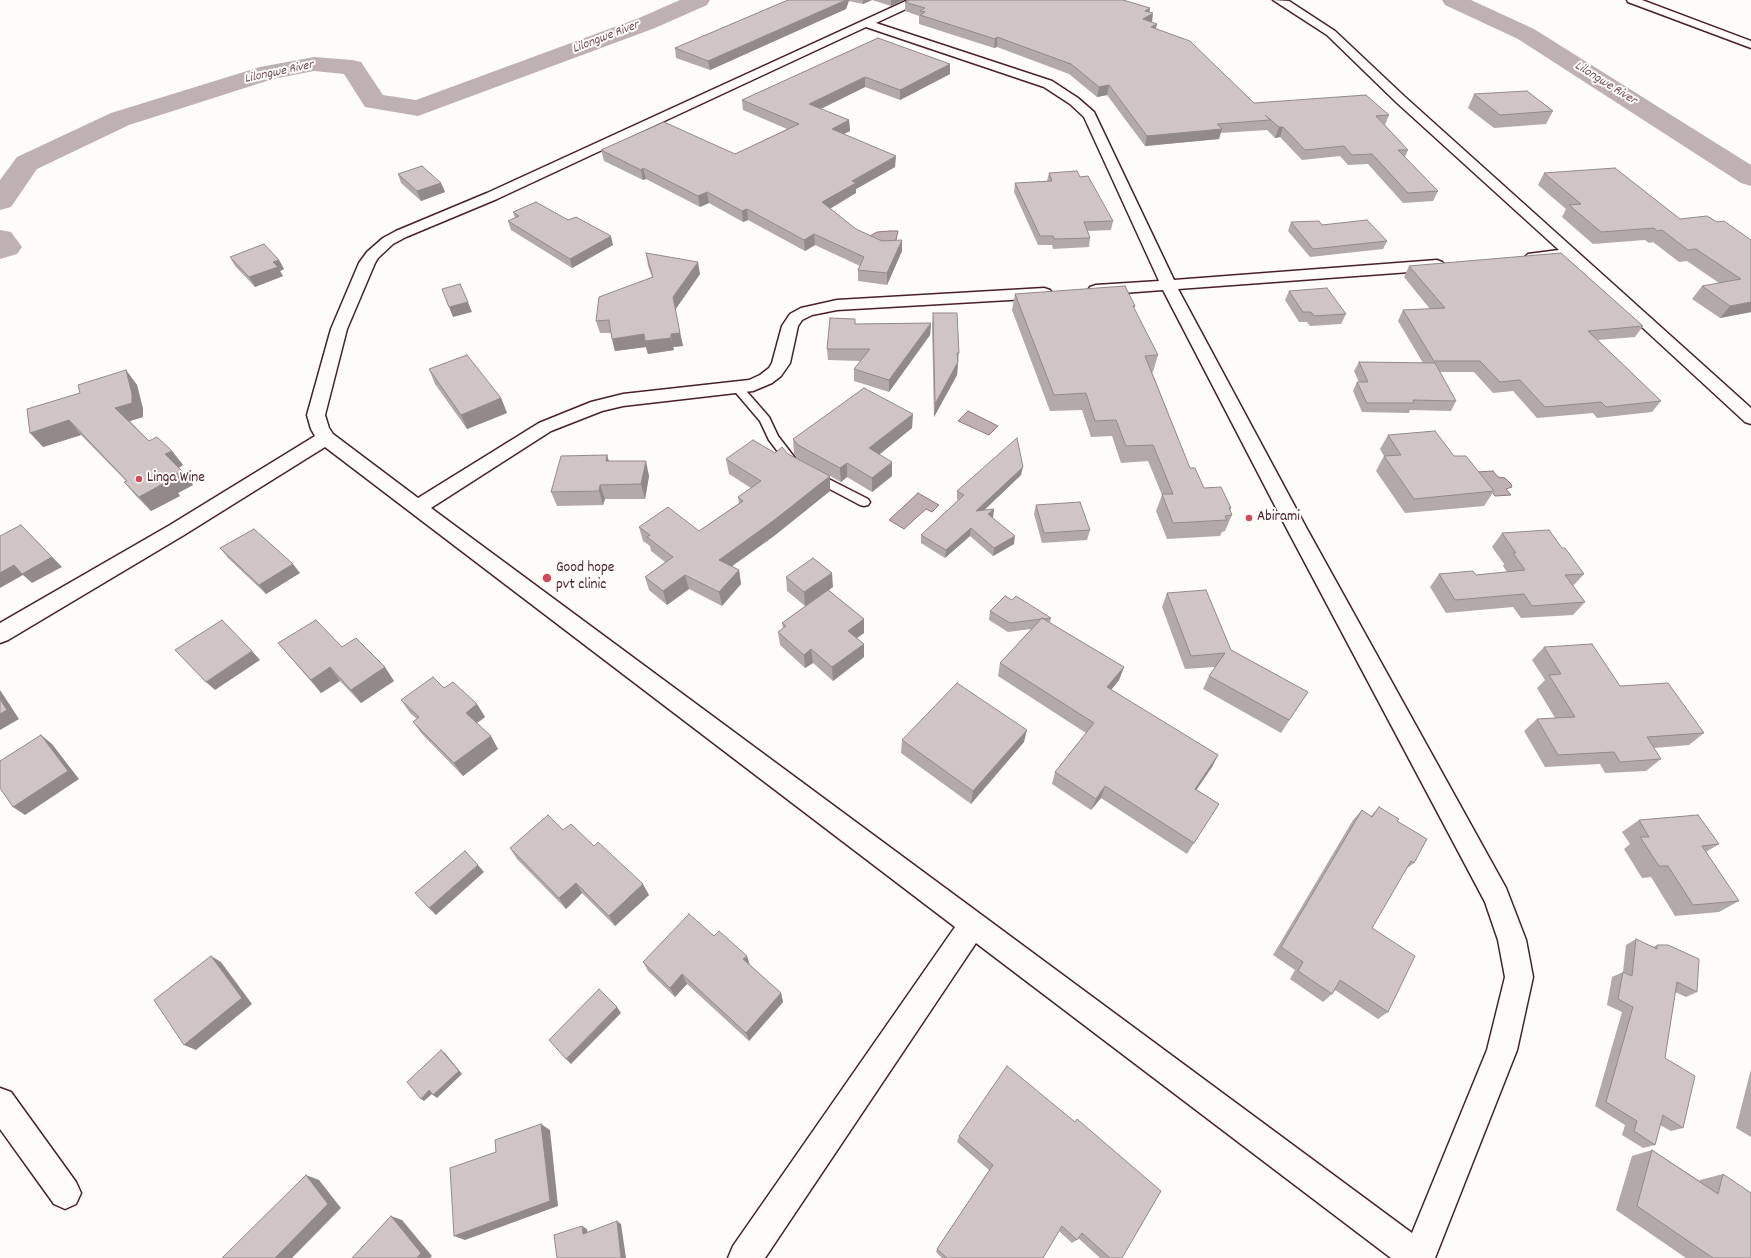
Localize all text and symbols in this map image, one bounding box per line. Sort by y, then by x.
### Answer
water label: Lilongwe River [571,18,641,58]
water label: Lilongwe River [243,58,315,88]
water label: Lilongwe River [1571,59,1639,109]
place label: Linga Wine [147,470,205,488]
marker: Linga Wine [134,474,144,484]
place label: Abirami [1257,509,1300,527]
marker: Abirami [1244,513,1254,523]
place label: Good hope pvt clinic [556,560,614,595]
marker: Good hope pvt clinic [541,572,553,584]

